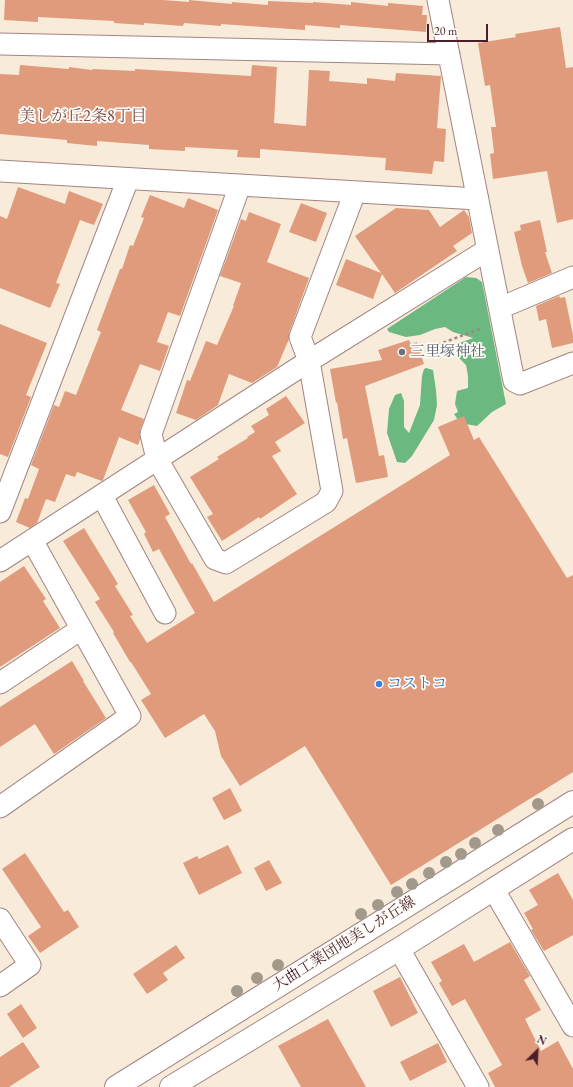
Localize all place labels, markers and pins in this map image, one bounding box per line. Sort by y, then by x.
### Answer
place label: 三里塚神社 [410,343,485,361]
marker: 三里塚神社 [397,347,407,357]
place label: コストコ [387,675,447,693]
marker: コストコ [374,679,384,689]

